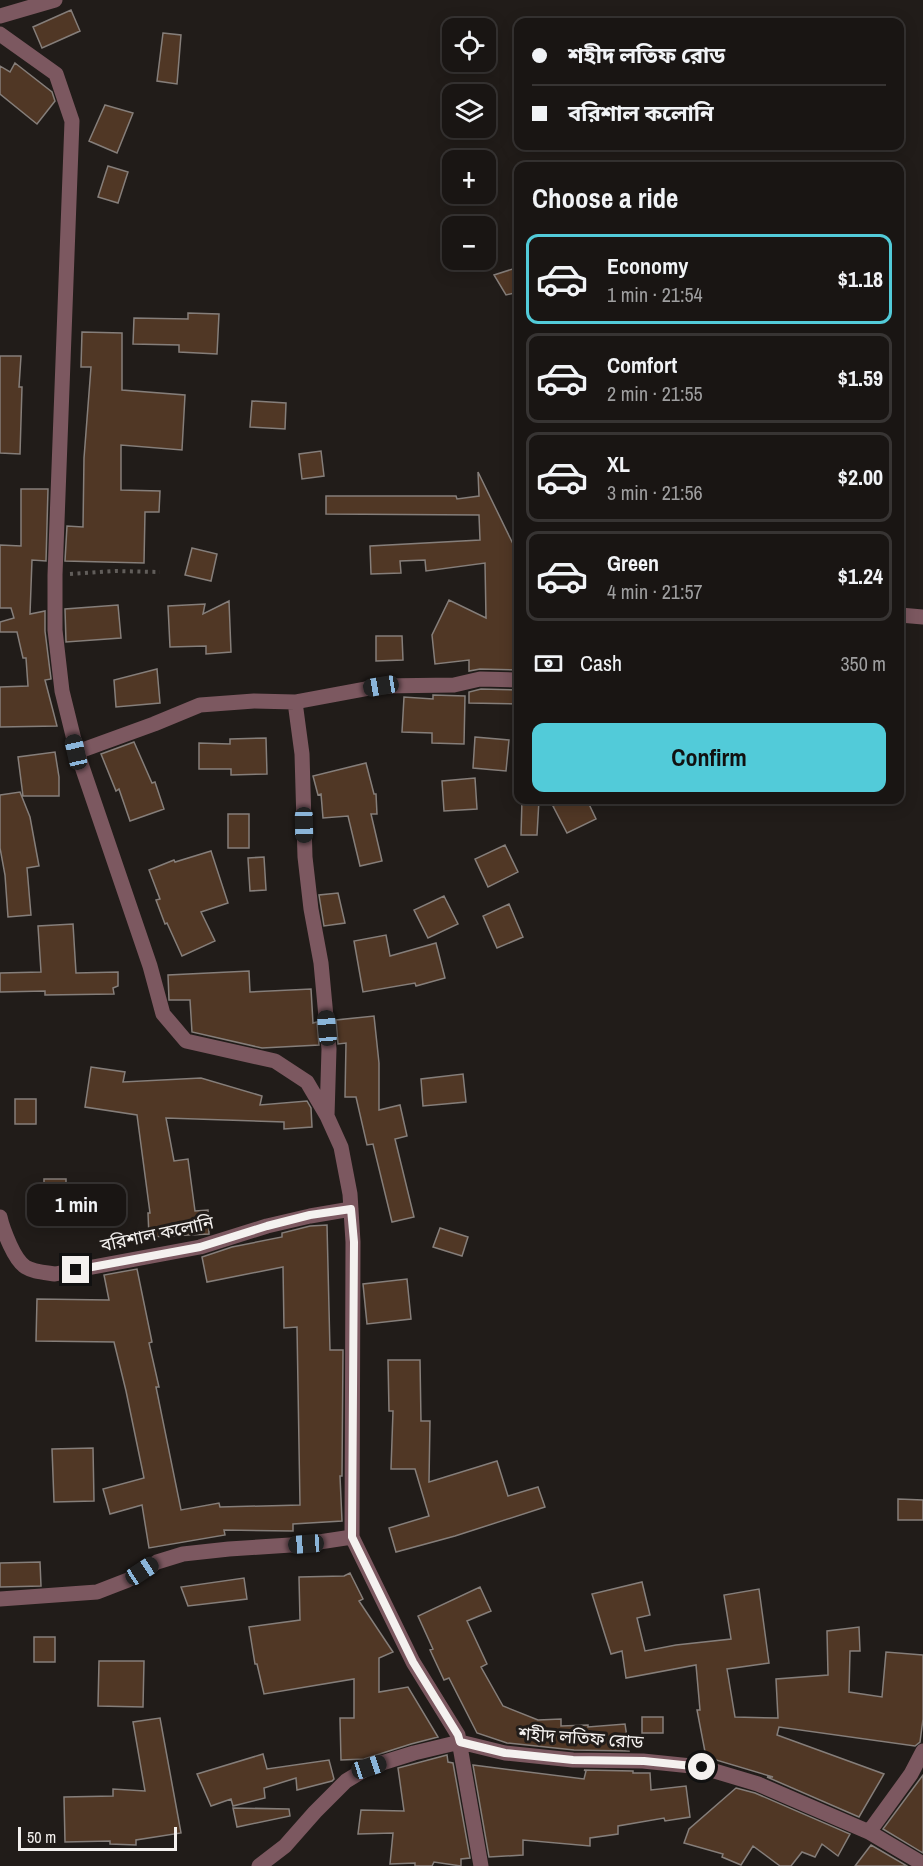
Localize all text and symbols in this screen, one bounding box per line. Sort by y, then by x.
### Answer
map controls [442,18,496,270]
button: locate [442,18,496,72]
text: শহীদ লতিফ রোড [568,40,725,70]
button: layers [442,84,496,138]
text: বরিশাল কলোনি [568,98,714,128]
button: + [442,150,496,204]
text: Choose a ride [532,180,678,216]
button: − [442,216,496,270]
text: Economy [607,251,688,281]
icon: car [535,252,589,306]
text: $1.18 [838,264,883,294]
text: 1 min · 21:54 [607,281,703,308]
text: Comfort [607,350,677,380]
icon: car [535,351,589,405]
text: $1.59 [838,363,883,393]
text: 2 min · 21:55 [607,380,703,407]
text: XL [607,449,630,479]
icon: car [535,450,589,504]
text: $2.00 [838,462,883,492]
text: 3 min · 21:56 [607,479,703,506]
text: Green [607,548,659,578]
icon: car [535,549,589,603]
text: $1.24 [838,561,883,591]
text: 4 min · 21:57 [607,578,703,605]
icon: cash [532,647,565,680]
text: Cash [580,648,622,678]
text: 350 m [840,650,886,677]
car [362,674,400,698]
button: Confirm [532,723,886,792]
car [63,732,89,772]
car [295,807,313,843]
car [316,1009,338,1047]
callout: 1 min [26,1183,125,1225]
text: 1 min [55,1191,98,1218]
street label: বরিশাল কলোনি [97,1209,217,1258]
route end [62,1256,89,1283]
car [287,1534,325,1554]
car [122,1554,162,1588]
street label: শহীদ লতিফ রোড [517,1721,645,1754]
car [349,1753,389,1781]
route start [688,1753,715,1780]
scale bar [18,1824,177,1852]
text: 50 m [27,1826,56,1848]

